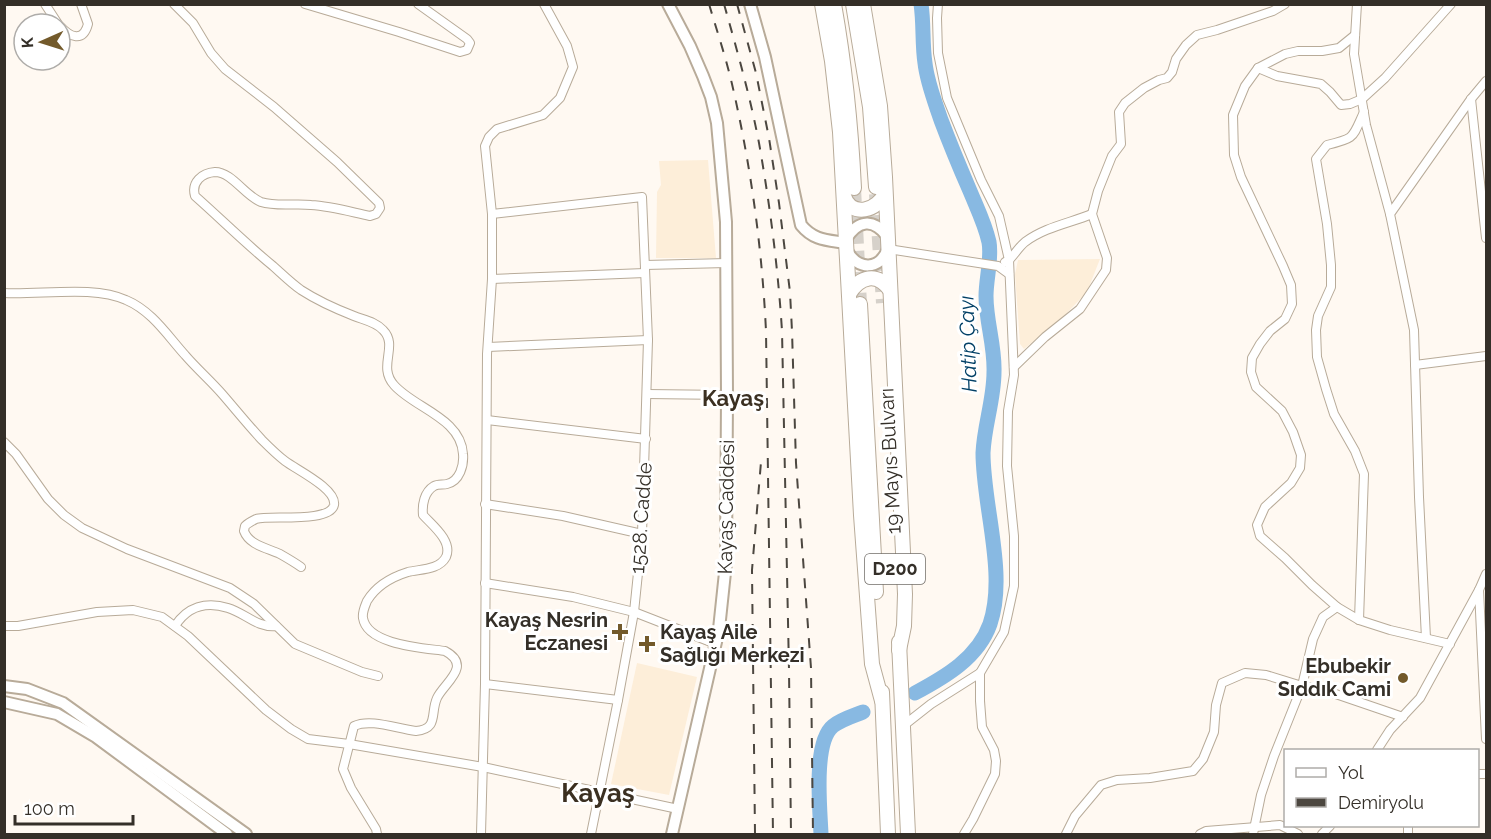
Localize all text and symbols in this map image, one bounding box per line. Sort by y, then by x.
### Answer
north arrow [12,12,72,72]
text: K [18,37,37,49]
water label: Hatip Çayı [953,295,982,393]
district label: Kayaş [702,385,764,411]
street label: 19 Mayıs Bulvarı [874,387,906,535]
street label: Kayaş Caddesi [713,439,739,575]
street label: 1528. Cadde [625,461,657,575]
road number: D200 [865,554,925,584]
place label: Kayaş Nesrin Eczanesi [485,608,608,655]
place label: Kayaş Aile Sağlığı Merkezi [660,620,805,667]
marker: Kayaş Nesrin Eczanesi [613,625,627,639]
marker: Kayaş Aile Sağlığı Merkezi [638,635,656,653]
place label: Ebubekir Sıddık Cami [1278,654,1391,701]
marker: Ebubekir Sıddık Cami [1396,671,1410,685]
legend [1284,749,1479,827]
text: Yol [1338,762,1364,783]
district label: Kayaş [561,778,635,808]
scale bar [15,788,134,826]
text: Demiryolu [1338,792,1424,813]
text: 100 m [24,798,75,819]

